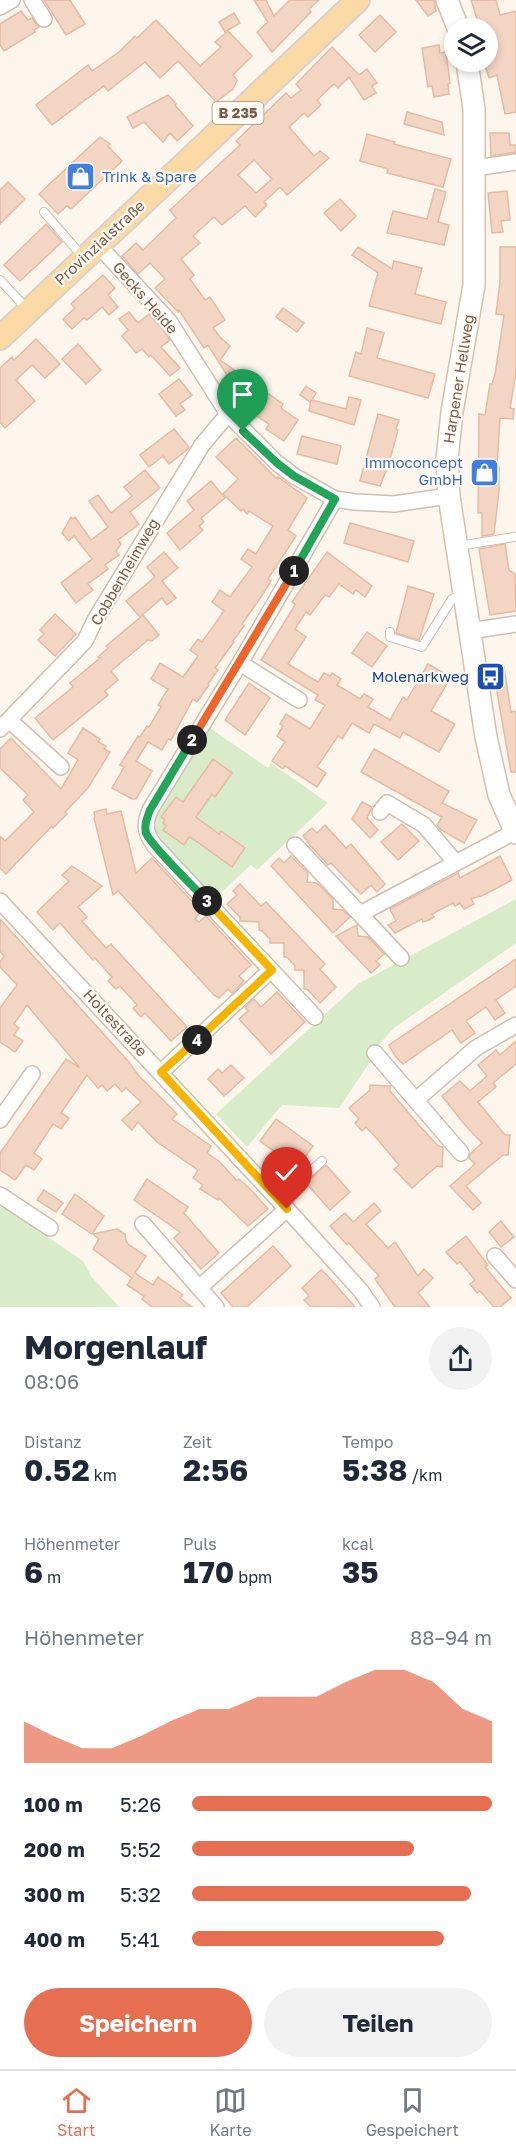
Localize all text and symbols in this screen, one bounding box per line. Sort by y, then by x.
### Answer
map controls [444,18,498,72]
button: layers [444,18,498,72]
road number: B 235 [212,102,264,124]
shop icon: Trink & Spare [65,161,97,193]
place label: Trink & Spare [102,167,197,185]
street label: Provinzialstraße [51,196,148,289]
street label: Gecks Heide [110,258,182,337]
street label: Harpener Hellweg [439,313,477,445]
pin [217,369,268,431]
icon: arrive [226,378,259,411]
place label: Immoconcept GmbH [364,453,463,488]
shop icon: Immoconcept GmbH [468,456,500,488]
street label: Cobbenheimweg [86,515,162,628]
pin: 1 [279,556,309,586]
text: 1 [290,561,298,581]
bus stop icon: Molenarkweg [474,661,506,693]
place label: Molenarkweg [372,667,469,685]
pin: 2 [177,725,207,755]
text: 2 [187,730,197,750]
pin: 3 [192,886,222,916]
text: 3 [202,891,212,911]
street label: Holtestraße [80,985,152,1060]
pin: 4 [182,1025,212,1055]
text: 4 [192,1030,202,1050]
pin [261,1147,312,1209]
icon: check [270,1156,303,1189]
text: Morgenlauf [24,1327,207,1366]
button: share [429,1327,492,1390]
text: 08:06 [24,1369,79,1393]
text: Distanz [24,1432,81,1452]
text: Zeit [183,1432,212,1452]
text: Tempo [342,1432,393,1452]
text: 0.52 [24,1452,90,1488]
text: 2:56 [183,1452,248,1488]
text: 5:38 [342,1452,407,1488]
text: km [90,1465,117,1485]
text: /km [407,1465,442,1485]
text: Höhenmeter [24,1534,120,1554]
text: Puls [183,1534,217,1554]
text: kcal [342,1534,374,1554]
text: 6 [24,1554,43,1590]
text: 170 [183,1554,234,1590]
text: 35 [342,1554,379,1590]
text: m [43,1567,61,1587]
text: bpm [234,1567,272,1587]
text: Höhenmeter [24,1625,144,1649]
text: 88–94 m [410,1625,492,1649]
text: 100 m [24,1792,83,1816]
text: 5:26 [120,1792,161,1816]
text: 200 m [24,1837,85,1861]
text: 5:52 [120,1837,161,1861]
text: 300 m [24,1882,85,1906]
text: 5:32 [120,1882,161,1906]
text: 400 m [24,1927,85,1951]
text: 5:41 [120,1927,160,1951]
button: Speichern [24,1988,252,2057]
button: Teilen [264,1988,492,2057]
tab: Start [57,2084,95,2140]
tab: Karte [209,2084,252,2140]
tab: Gespeichert [366,2084,459,2140]

